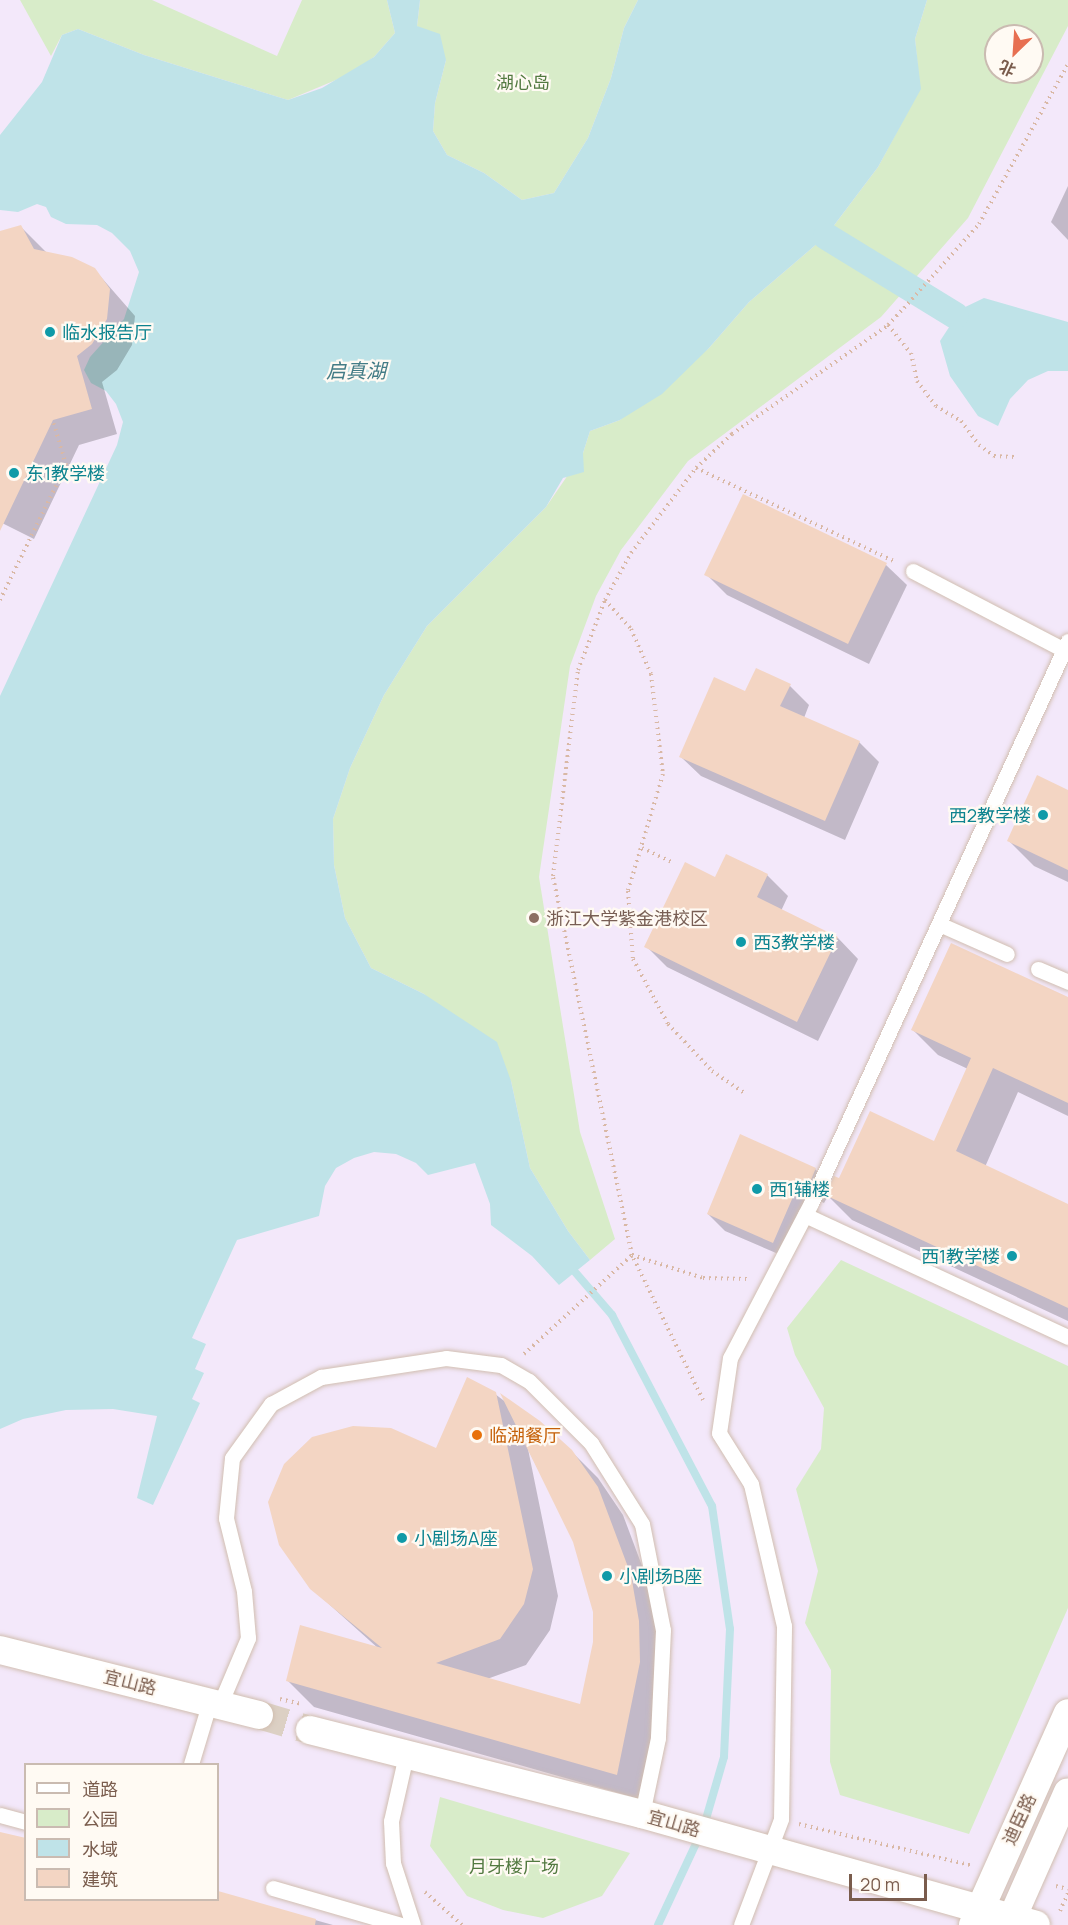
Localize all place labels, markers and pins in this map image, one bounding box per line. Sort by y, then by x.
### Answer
place label: 临水报告厅 [62,321,152,343]
marker: 临水报告厅 [43,325,57,339]
place label: 东1教学楼 [26,462,105,484]
marker: 东1教学楼 [7,466,21,480]
place label: 西2教学楼 [949,804,1031,826]
marker: 西2教学楼 [1036,808,1050,822]
place label: 浙江大学紫金港校区 [546,907,708,929]
marker: 浙江大学紫金港校区 [527,911,541,925]
place label: 西3教学楼 [753,931,835,953]
marker: 西3教学楼 [734,935,748,949]
place label: 西1辅楼 [769,1178,830,1200]
marker: 西1辅楼 [750,1182,764,1196]
place label: 西1教学楼 [921,1245,1000,1267]
marker: 西1教学楼 [1005,1249,1019,1263]
place label: 临湖餐厅 [489,1424,561,1446]
marker: 临湖餐厅 [470,1428,484,1442]
place label: 小剧场A座 [414,1527,497,1549]
marker: 小剧场A座 [395,1531,409,1545]
place label: 小剧场B座 [619,1565,702,1587]
marker: 小剧场B座 [600,1569,614,1583]

